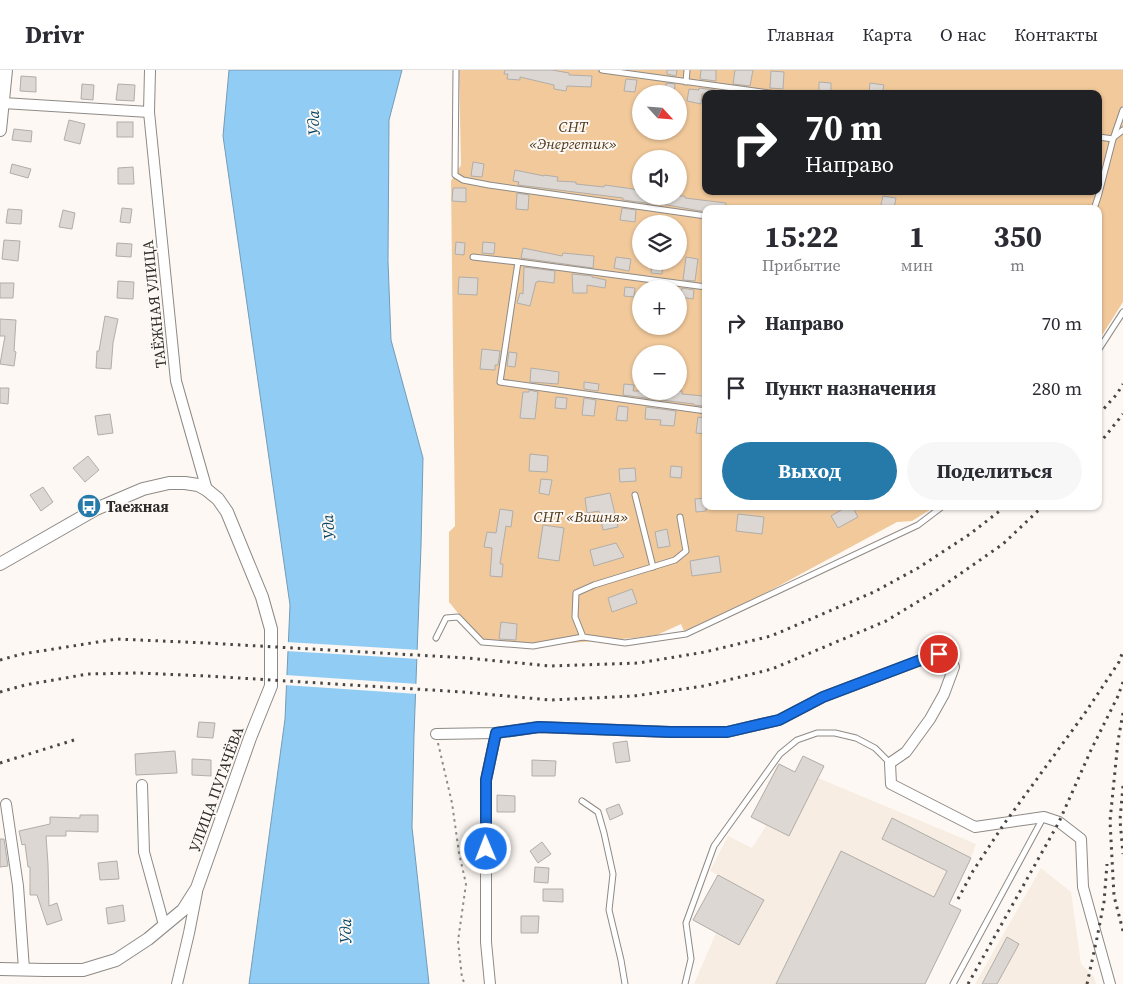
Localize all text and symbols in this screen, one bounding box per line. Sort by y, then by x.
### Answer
text: Drivr [25,18,84,51]
text: Главная [767,22,834,47]
text: Карта [862,22,912,47]
text: О нас [940,22,986,47]
text: Контакты [1014,22,1098,47]
north arrow [632,85,688,140]
map controls [632,85,687,400]
text: 70 m [805,104,882,152]
water label: Уда [302,110,324,136]
icon: right [722,110,787,175]
park label: СНТ «Энергетик» [529,116,617,154]
text: Направо [805,149,894,179]
button: sound [632,150,687,205]
button: layers [632,215,687,270]
text: 15:22 [764,216,838,257]
text: 1 [909,216,925,257]
text: 350 [993,216,1042,257]
street label: ТАЁЖНАЯ УЛИЦА [137,239,171,369]
text: Прибытие [762,254,841,276]
text: мин [901,254,933,276]
text: m [1010,254,1025,276]
button: + [632,280,687,335]
icon: right [722,309,750,337]
text: Направо [765,310,844,336]
text: 70 m [1041,310,1082,336]
button: − [632,345,687,400]
icon: arrive [722,374,750,402]
text: Пункт назначения [765,375,936,401]
text: 280 m [1032,375,1082,401]
button: Выход [722,442,897,500]
button: Поделиться [907,442,1082,500]
bus stop icon: Таежная [76,493,102,519]
place label: Таежная [106,496,169,517]
park label: СНТ «Вишня» [534,506,628,527]
water label: Уда [316,513,340,541]
pin [918,633,960,675]
icon: arrive [925,640,953,668]
street label: УЛИЦА ПУГАЧЁВА [184,723,248,855]
position arrow [459,822,511,874]
water label: Уда [334,918,356,944]

